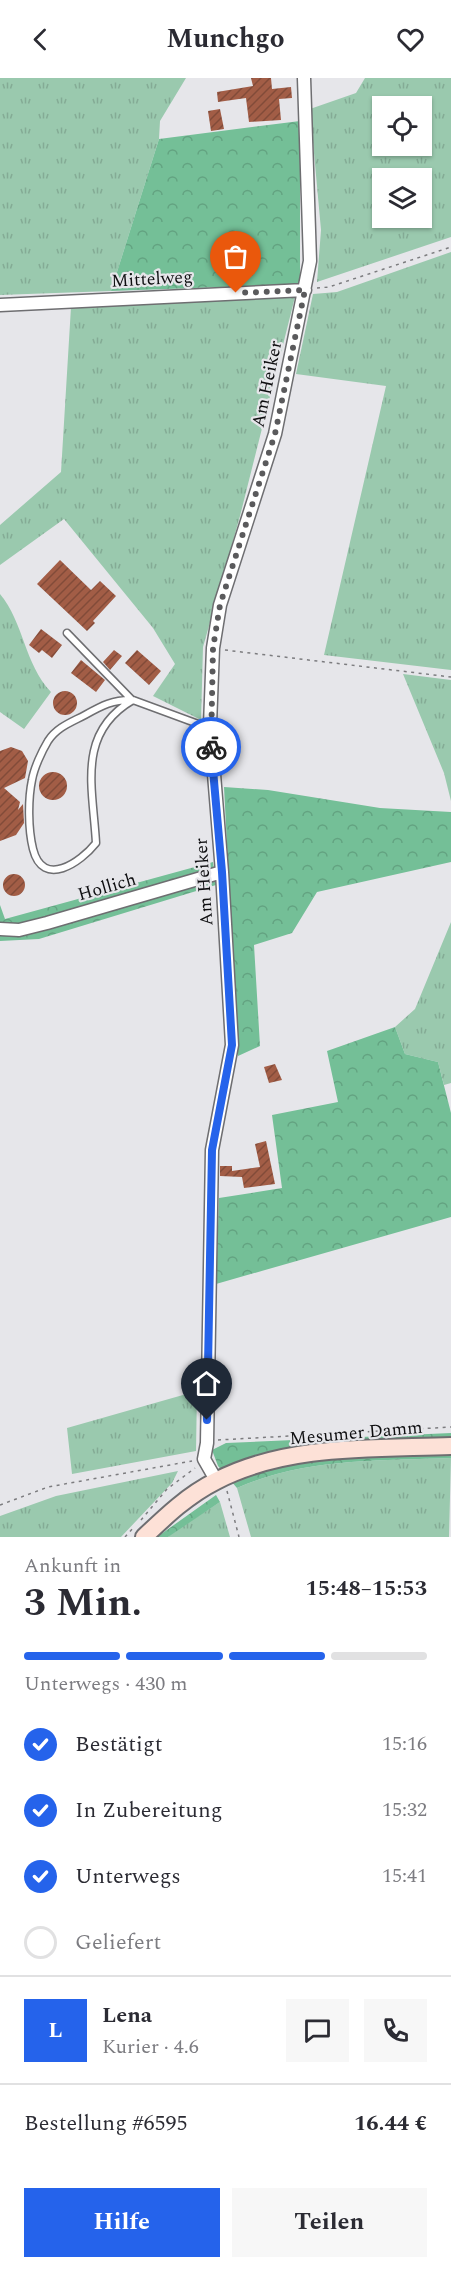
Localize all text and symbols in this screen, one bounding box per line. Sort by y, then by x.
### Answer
text: Munchgo [166,18,285,60]
icon: back [24,23,57,56]
icon: heart [394,23,427,56]
map controls [372,96,432,228]
button: locate [372,96,432,156]
button: layers [372,168,432,228]
pin [210,231,261,293]
icon: bag [219,240,252,273]
street label: Mittelweg [110,263,194,295]
street label: Am Heiker [245,338,289,430]
courier [181,717,241,777]
icon: bike [195,731,228,764]
street label: Am Heiker [187,837,221,927]
street label: Hollich [75,866,139,908]
pin [181,1358,232,1420]
icon: home [190,1367,223,1400]
street label: Mesumer Damm [288,1414,424,1452]
text: Ankunft in [24,1551,121,1581]
text: 15:48–15:53 [305,1572,427,1605]
text: 3 Min. [24,1574,142,1633]
text: Unterwegs · 430 m [24,1669,187,1699]
icon: check [24,1728,57,1761]
text: Bestätigt [75,1728,163,1761]
text: 15:16 [382,1729,427,1759]
icon: check [24,1794,57,1827]
text: In Zubereitung [75,1794,223,1827]
text: 15:32 [382,1795,427,1825]
icon: check [24,1860,57,1893]
text: Unterwegs [75,1860,181,1893]
text: 15:41 [382,1861,427,1891]
text: Geliefert [75,1926,161,1959]
text: Lena [102,1999,152,2032]
button: chat [286,1999,349,2062]
button: phone [364,1999,427,2062]
text: L [48,2014,63,2047]
text: Kurier · 4.6 [102,2032,199,2062]
text: Bestellung #6595 [24,2107,188,2140]
text: 16.44 € [354,2107,427,2140]
button: Hilfe [24,2188,220,2257]
button: Teilen [232,2188,427,2257]

